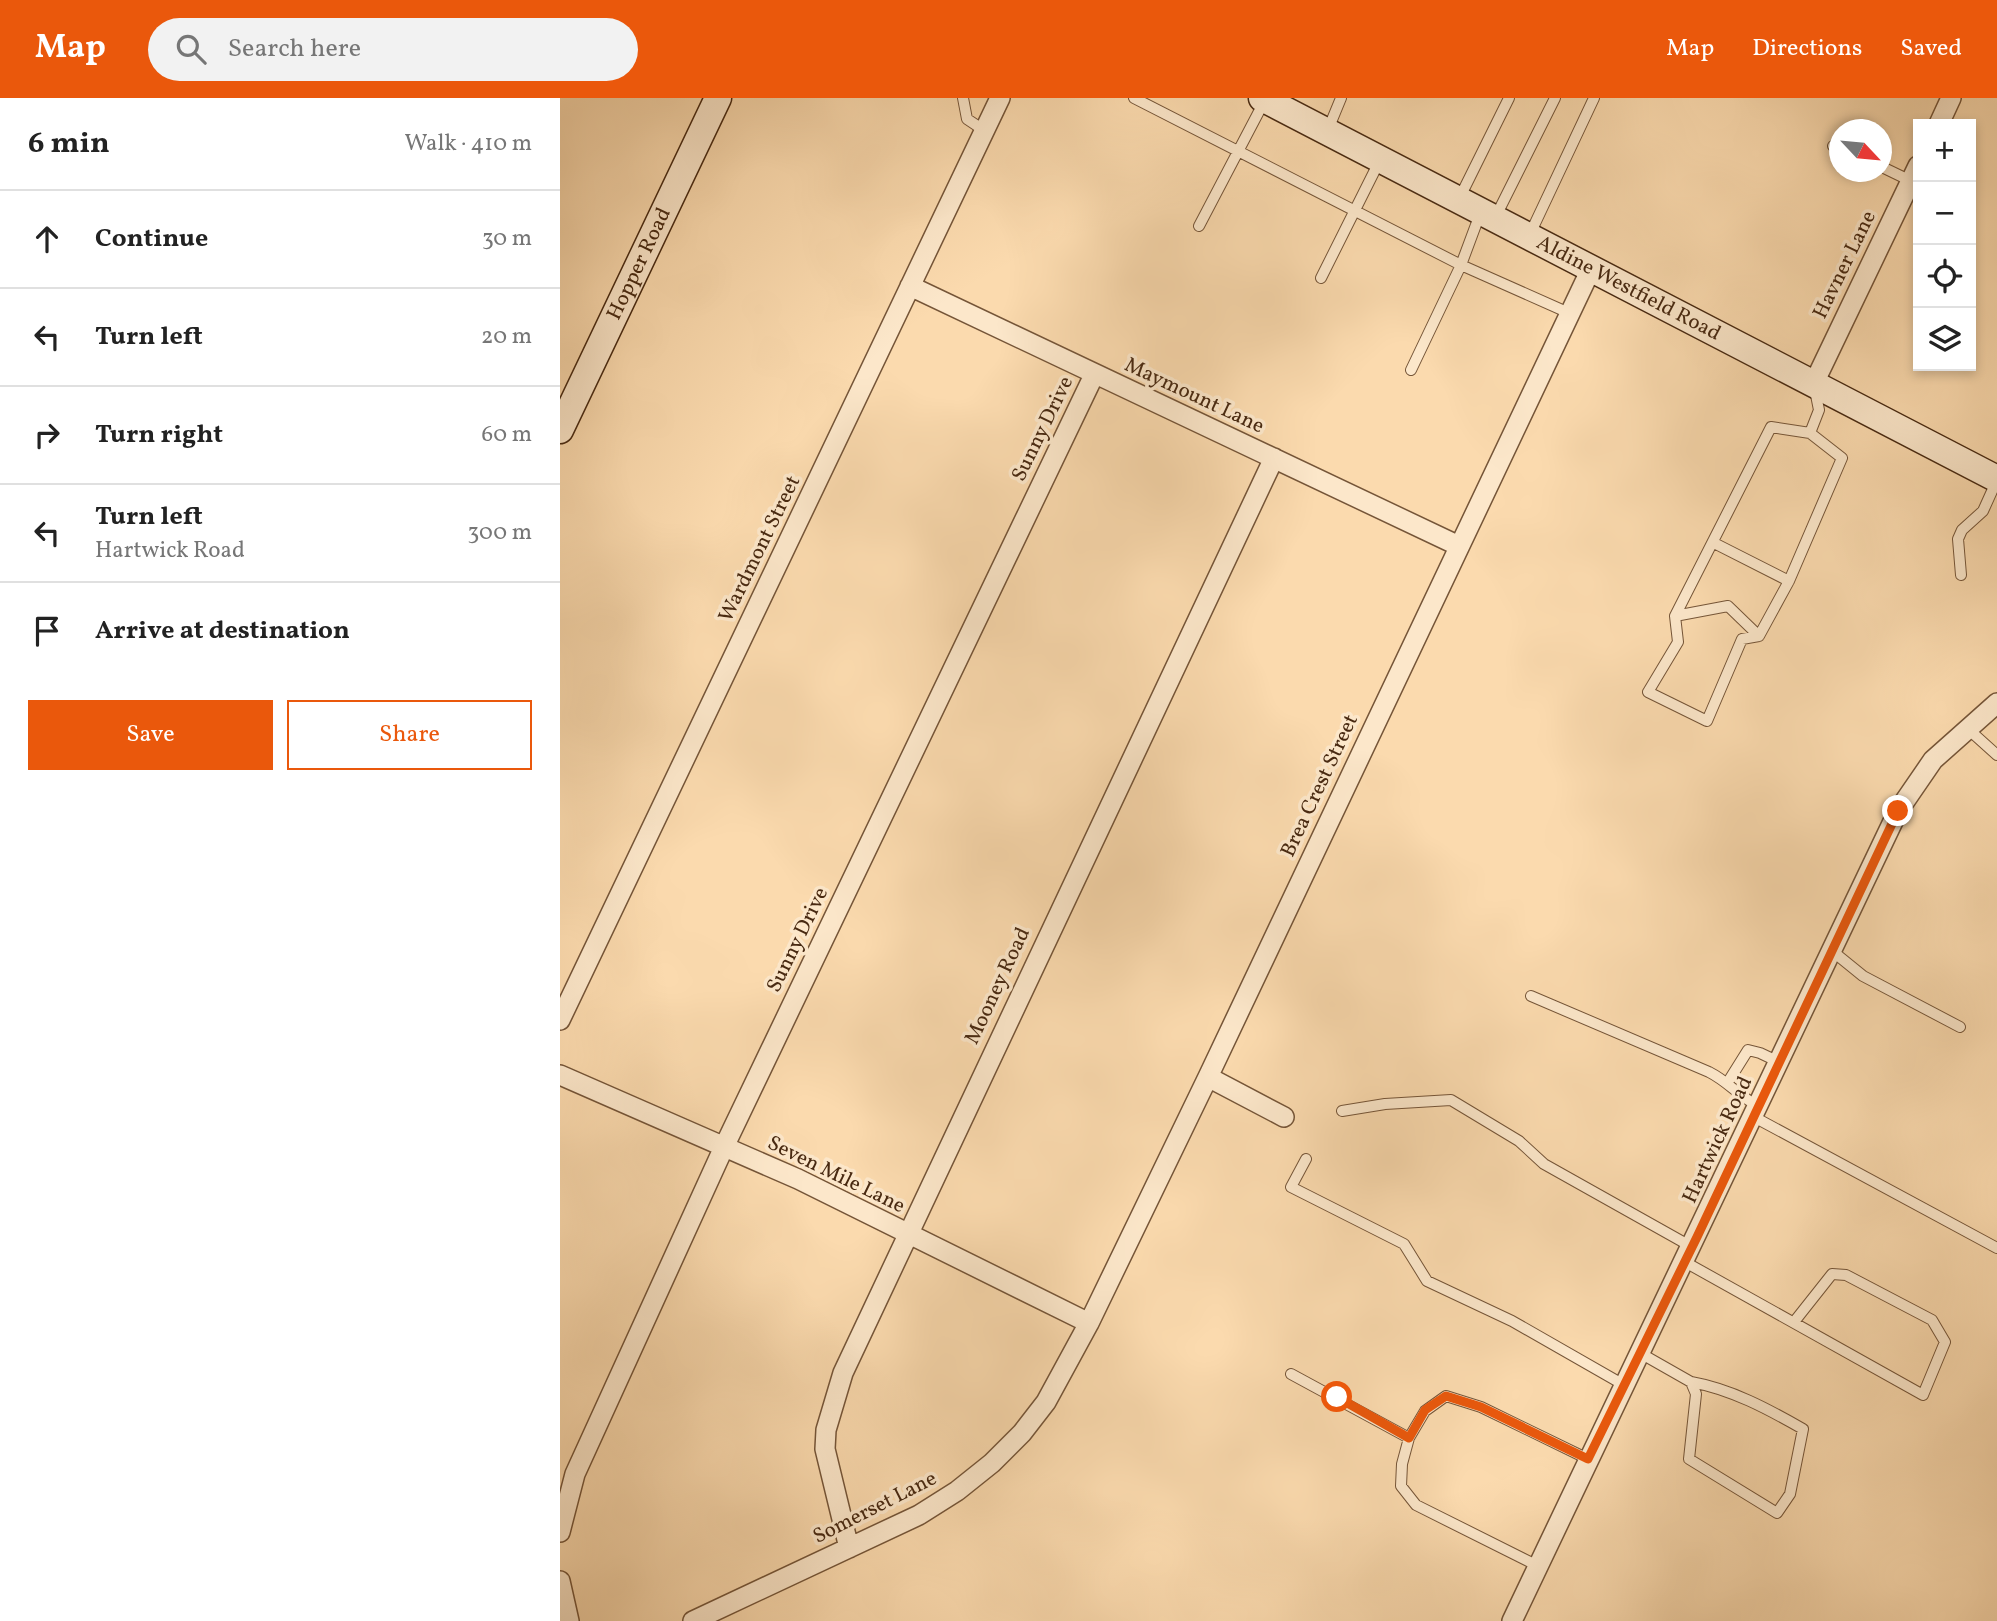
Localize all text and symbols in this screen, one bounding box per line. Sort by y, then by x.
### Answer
search box [148,18,638,81]
text: Map [35,26,106,72]
icon: search [172,30,210,68]
text: Search here [228,31,361,67]
text: Map [1666,32,1714,66]
text: Directions [1752,32,1862,66]
text: Saved [1900,32,1962,66]
north arrow [1829,119,1892,182]
map controls [1913,119,1976,371]
button: + [1913,119,1976,182]
text: 6 min [28,123,110,165]
text: Walk · 410 m [405,128,532,160]
button: − [1913,182,1976,245]
street label: Hopper Road [600,203,678,325]
street label: Havner Lane [1806,206,1884,324]
icon: ahead [28,220,66,258]
text: Continue [95,221,208,257]
text: 30 m [482,223,532,255]
street label: Aldine Westfield Road [1531,228,1726,348]
button: locate [1913,245,1976,308]
button: layers [1913,308,1976,371]
icon: left [28,318,66,356]
text: Turn left [95,319,203,355]
text: 20 m [481,321,532,353]
street label: Maymount Lane [1119,351,1269,441]
street label: Sunny Drive [1005,371,1081,487]
icon: right [28,416,66,454]
text: Turn right [95,417,223,453]
text: 60 m [482,419,532,451]
street label: Wardmont Street [712,471,808,627]
text: Turn left [95,499,203,535]
icon: left [28,514,66,552]
text: 300 m [468,517,532,549]
text: Hartwick Road [95,535,245,567]
icon: arrive [28,612,66,650]
text: Arrive at destination [95,613,350,649]
button: Save [28,700,273,770]
button: Share [287,700,532,770]
street label: Brea Crest Street [1274,710,1366,862]
route end [1882,795,1913,826]
street label: Sunny Drive [760,882,836,998]
street label: Mooney Road [958,923,1038,1049]
street label: Hartwick Road [1676,1072,1760,1208]
street label: Seven Mile Lane [762,1129,910,1221]
route start [1321,1381,1352,1412]
street label: Somerset Lane [808,1464,942,1552]

